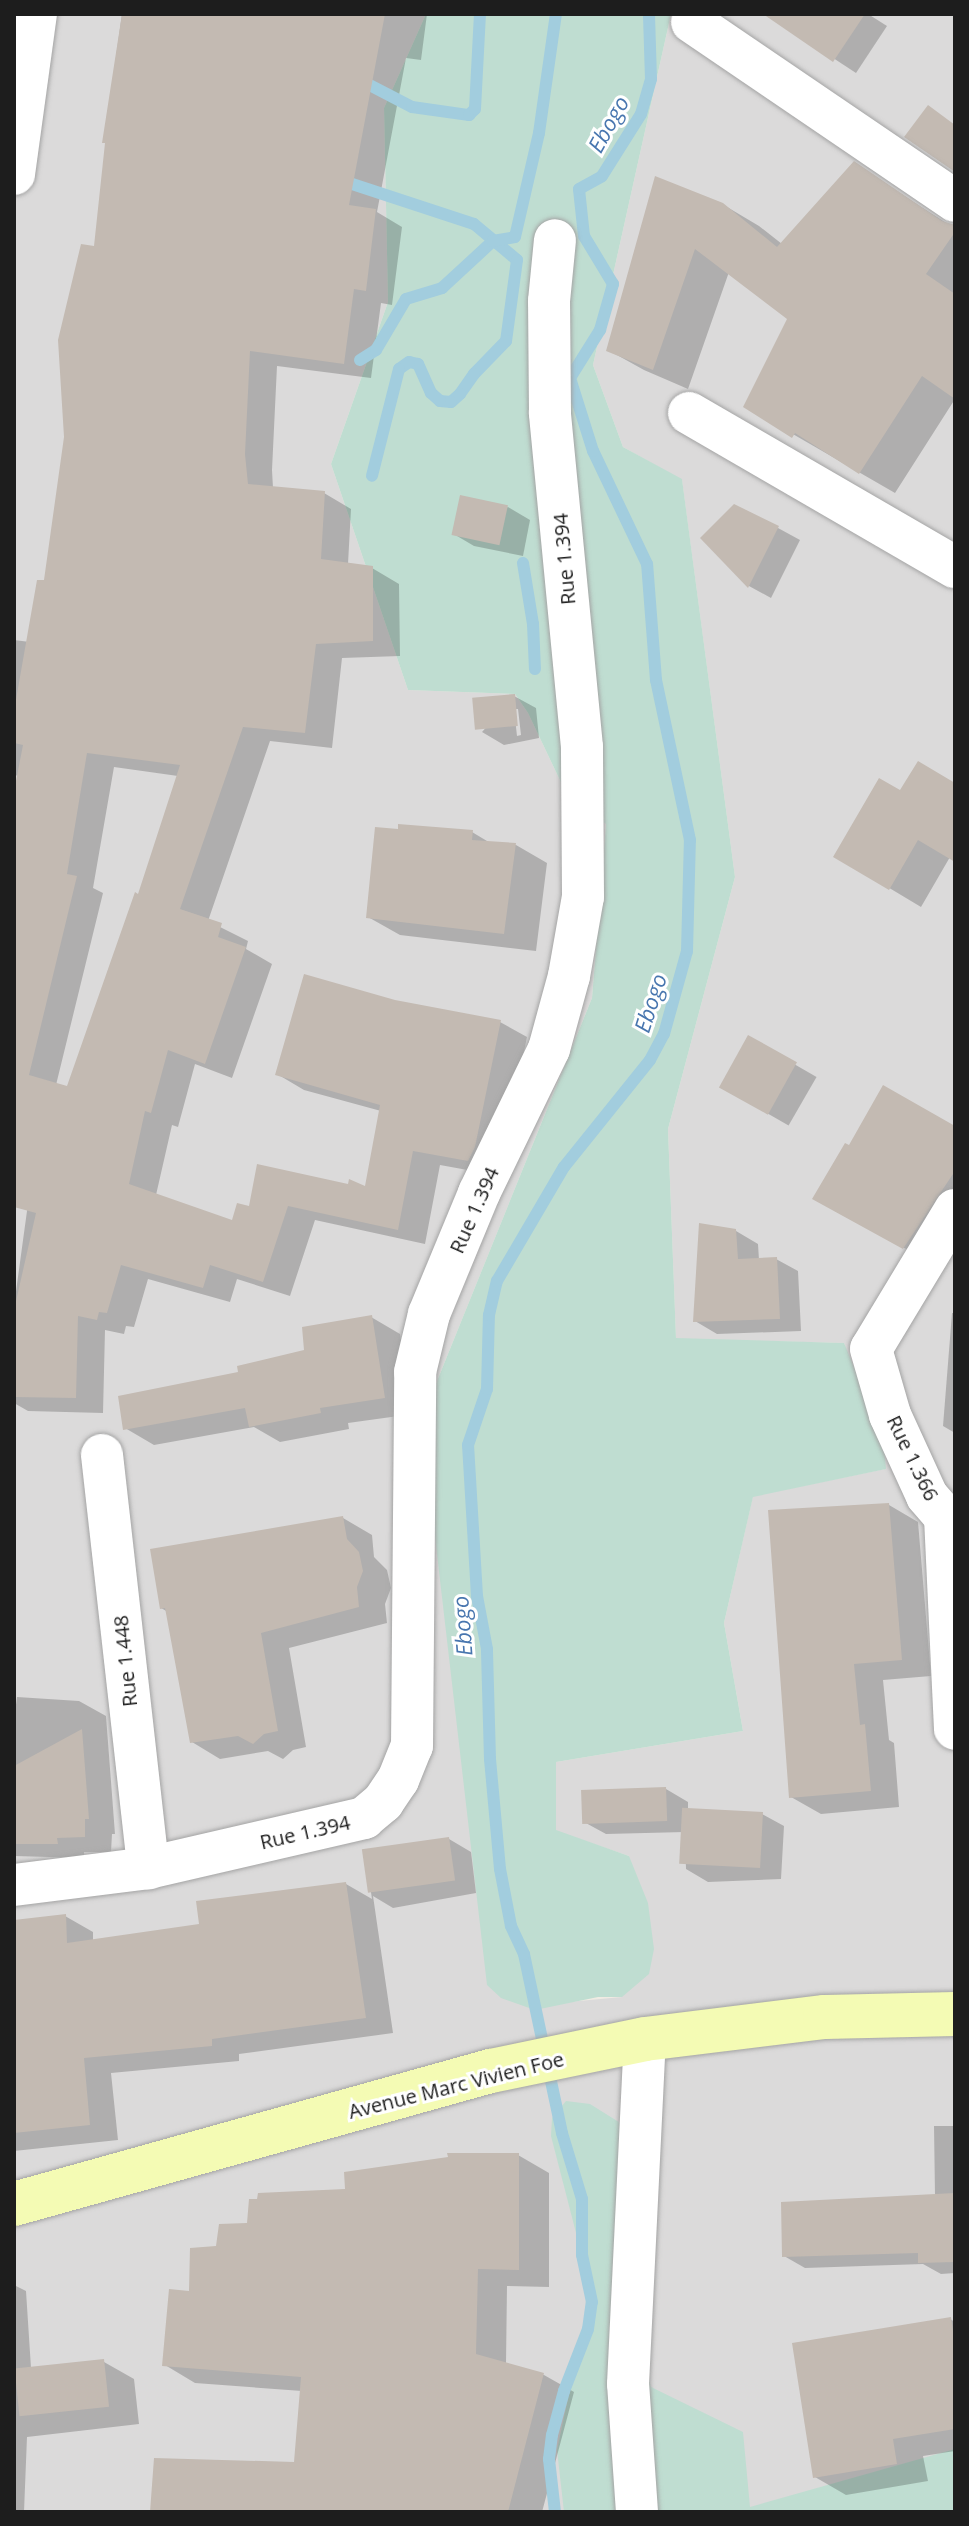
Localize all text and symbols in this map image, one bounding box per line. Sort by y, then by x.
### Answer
water label: Ebogo [582,91,634,157]
street label: Rue 1.394 [548,512,580,606]
water label: Ebogo [628,970,672,1036]
street label: Rue 1.394 [444,1163,504,1257]
street label: Rue 1.366 [882,1411,944,1505]
water label: Ebogo [447,1595,477,1657]
street label: Rue 1.448 [108,1614,142,1708]
street label: Rue 1.394 [257,1810,353,1854]
street label: Avenue Marc Vivien Foe [346,2047,566,2123]

